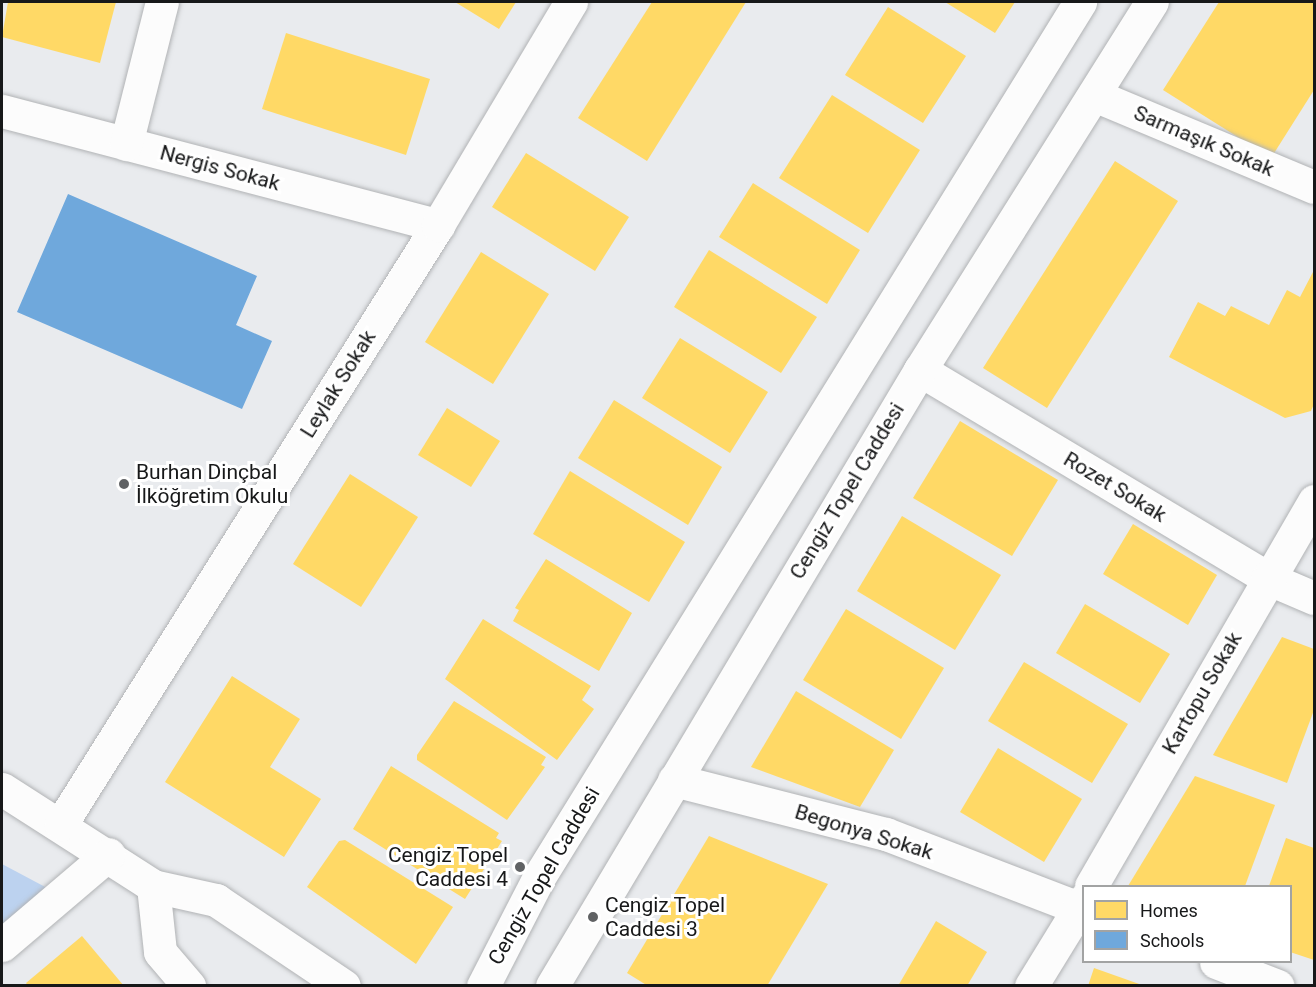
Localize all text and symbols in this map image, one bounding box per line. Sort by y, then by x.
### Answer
street label: Sarmaşık Sokak [1130,100,1278,182]
street label: Nergis Sokak [157,140,283,196]
street label: Leylak Sokak [295,326,381,442]
street label: Cengiz Topel Caddesi [784,398,910,584]
street label: Rozet Sokak [1059,446,1171,528]
place label: Burhan Dinçbal İlköğretim Okulu [136,459,288,509]
marker: Burhan Dinçbal İlköğretim Okulu [117,477,131,491]
street label: Kartopu Sokak [1157,628,1247,758]
street label: Cengiz Topel Caddesi [483,782,605,970]
street label: Begonya Sokak [792,799,936,865]
place label: Cengiz Topel Caddesi 4 [388,842,508,892]
marker: Cengiz Topel Caddesi 4 [513,860,527,874]
legend [1082,885,1292,963]
place label: Cengiz Topel Caddesi 3 [605,892,725,942]
text: Homes [1140,900,1198,921]
marker: Cengiz Topel Caddesi 3 [586,910,600,924]
text: Schools [1140,930,1204,951]

